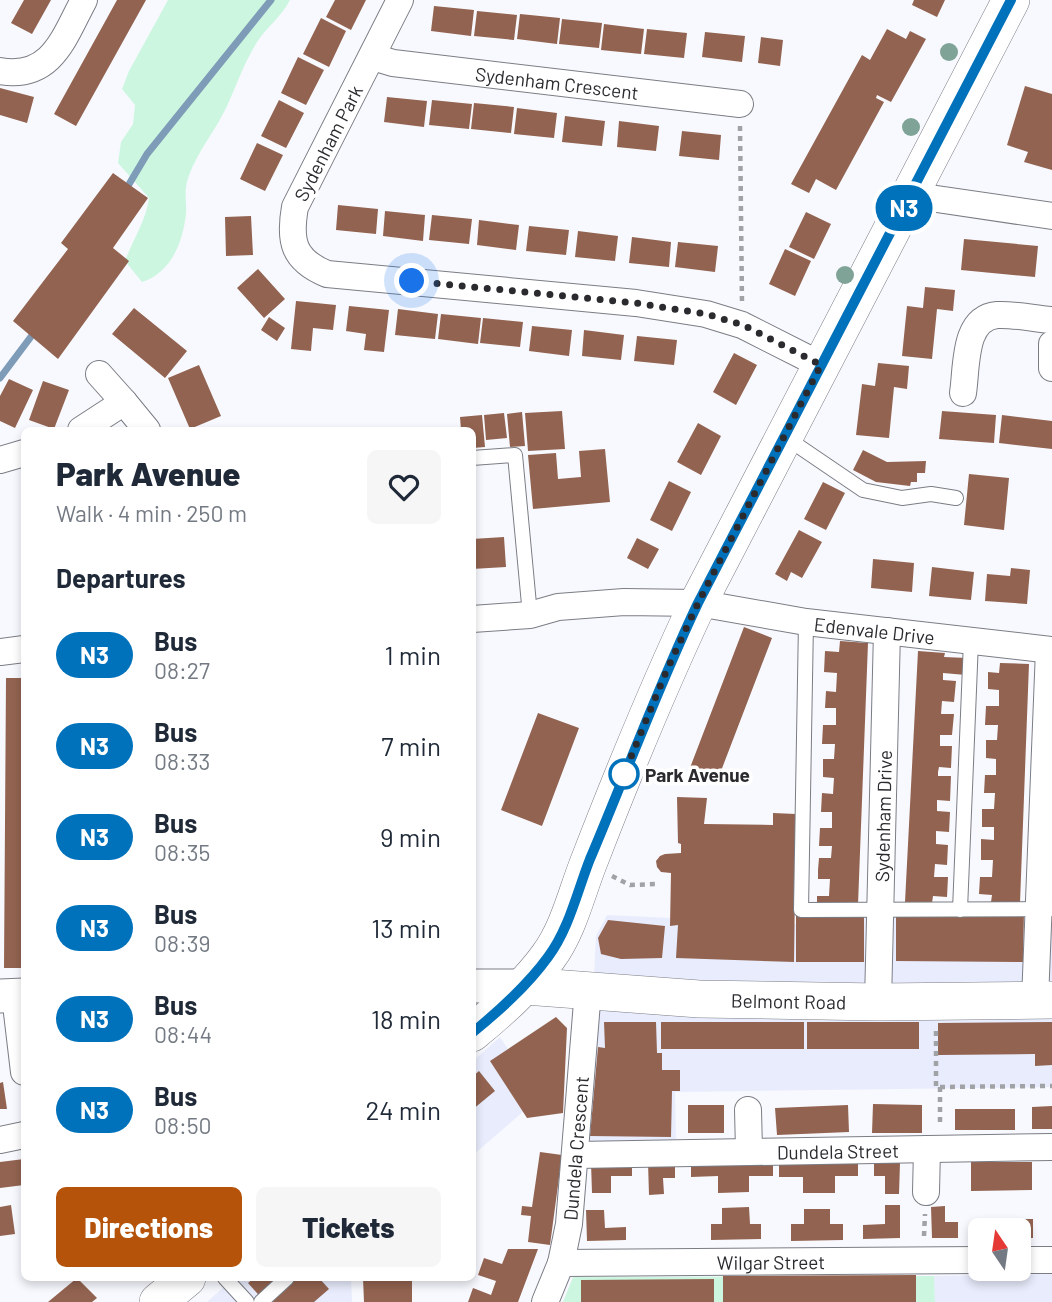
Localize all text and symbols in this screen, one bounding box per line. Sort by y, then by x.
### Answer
street label: Sydenham Crescent [474,61,640,103]
street label: Sydenham Park [289,81,367,205]
line badge: N3 [872,185,936,231]
text: N3 [890,193,918,222]
your location [394,263,429,298]
button: heart [367,450,441,524]
text: Park Avenue [56,453,240,493]
text: Walk · 4 min · 250 m [56,499,247,527]
text: Departures [56,562,186,593]
street label: Edenvale Drive [813,612,936,648]
text: Bus [154,625,197,656]
text: 1 min [385,639,441,670]
text: N3 [80,640,109,669]
text: 08:27 [154,656,210,684]
text: Bus [154,716,197,747]
text: 7 min [381,730,441,761]
text: N3 [80,731,109,760]
text: 08:33 [154,747,210,775]
street label: Sydenham Drive [869,750,896,882]
marker: Park Avenue [609,759,639,789]
place label: Park Avenue [645,763,750,786]
text: Bus [154,807,197,838]
text: 9 min [380,821,441,852]
text: N3 [80,822,109,851]
text: 08:35 [154,838,210,866]
text: Bus [154,898,197,929]
text: 13 min [371,912,441,943]
text: N3 [80,913,109,942]
text: 08:39 [154,929,211,957]
street label: Belmont Road [731,988,846,1013]
text: Bus [154,989,197,1020]
text: 18 min [371,1003,441,1034]
text: N3 [80,1004,109,1033]
text: 08:44 [154,1020,212,1048]
street label: Dundela Crescent [558,1075,592,1221]
text: Bus [154,1080,197,1111]
text: 24 min [365,1094,441,1125]
text: N3 [80,1095,109,1124]
text: 08:50 [154,1111,212,1139]
street label: Dundela Street [777,1138,899,1163]
button: Directions [56,1187,242,1267]
button: Tickets [256,1187,441,1267]
north arrow [968,1218,1031,1281]
map controls [968,1218,1031,1281]
street label: Wilgar Street [717,1250,825,1273]

